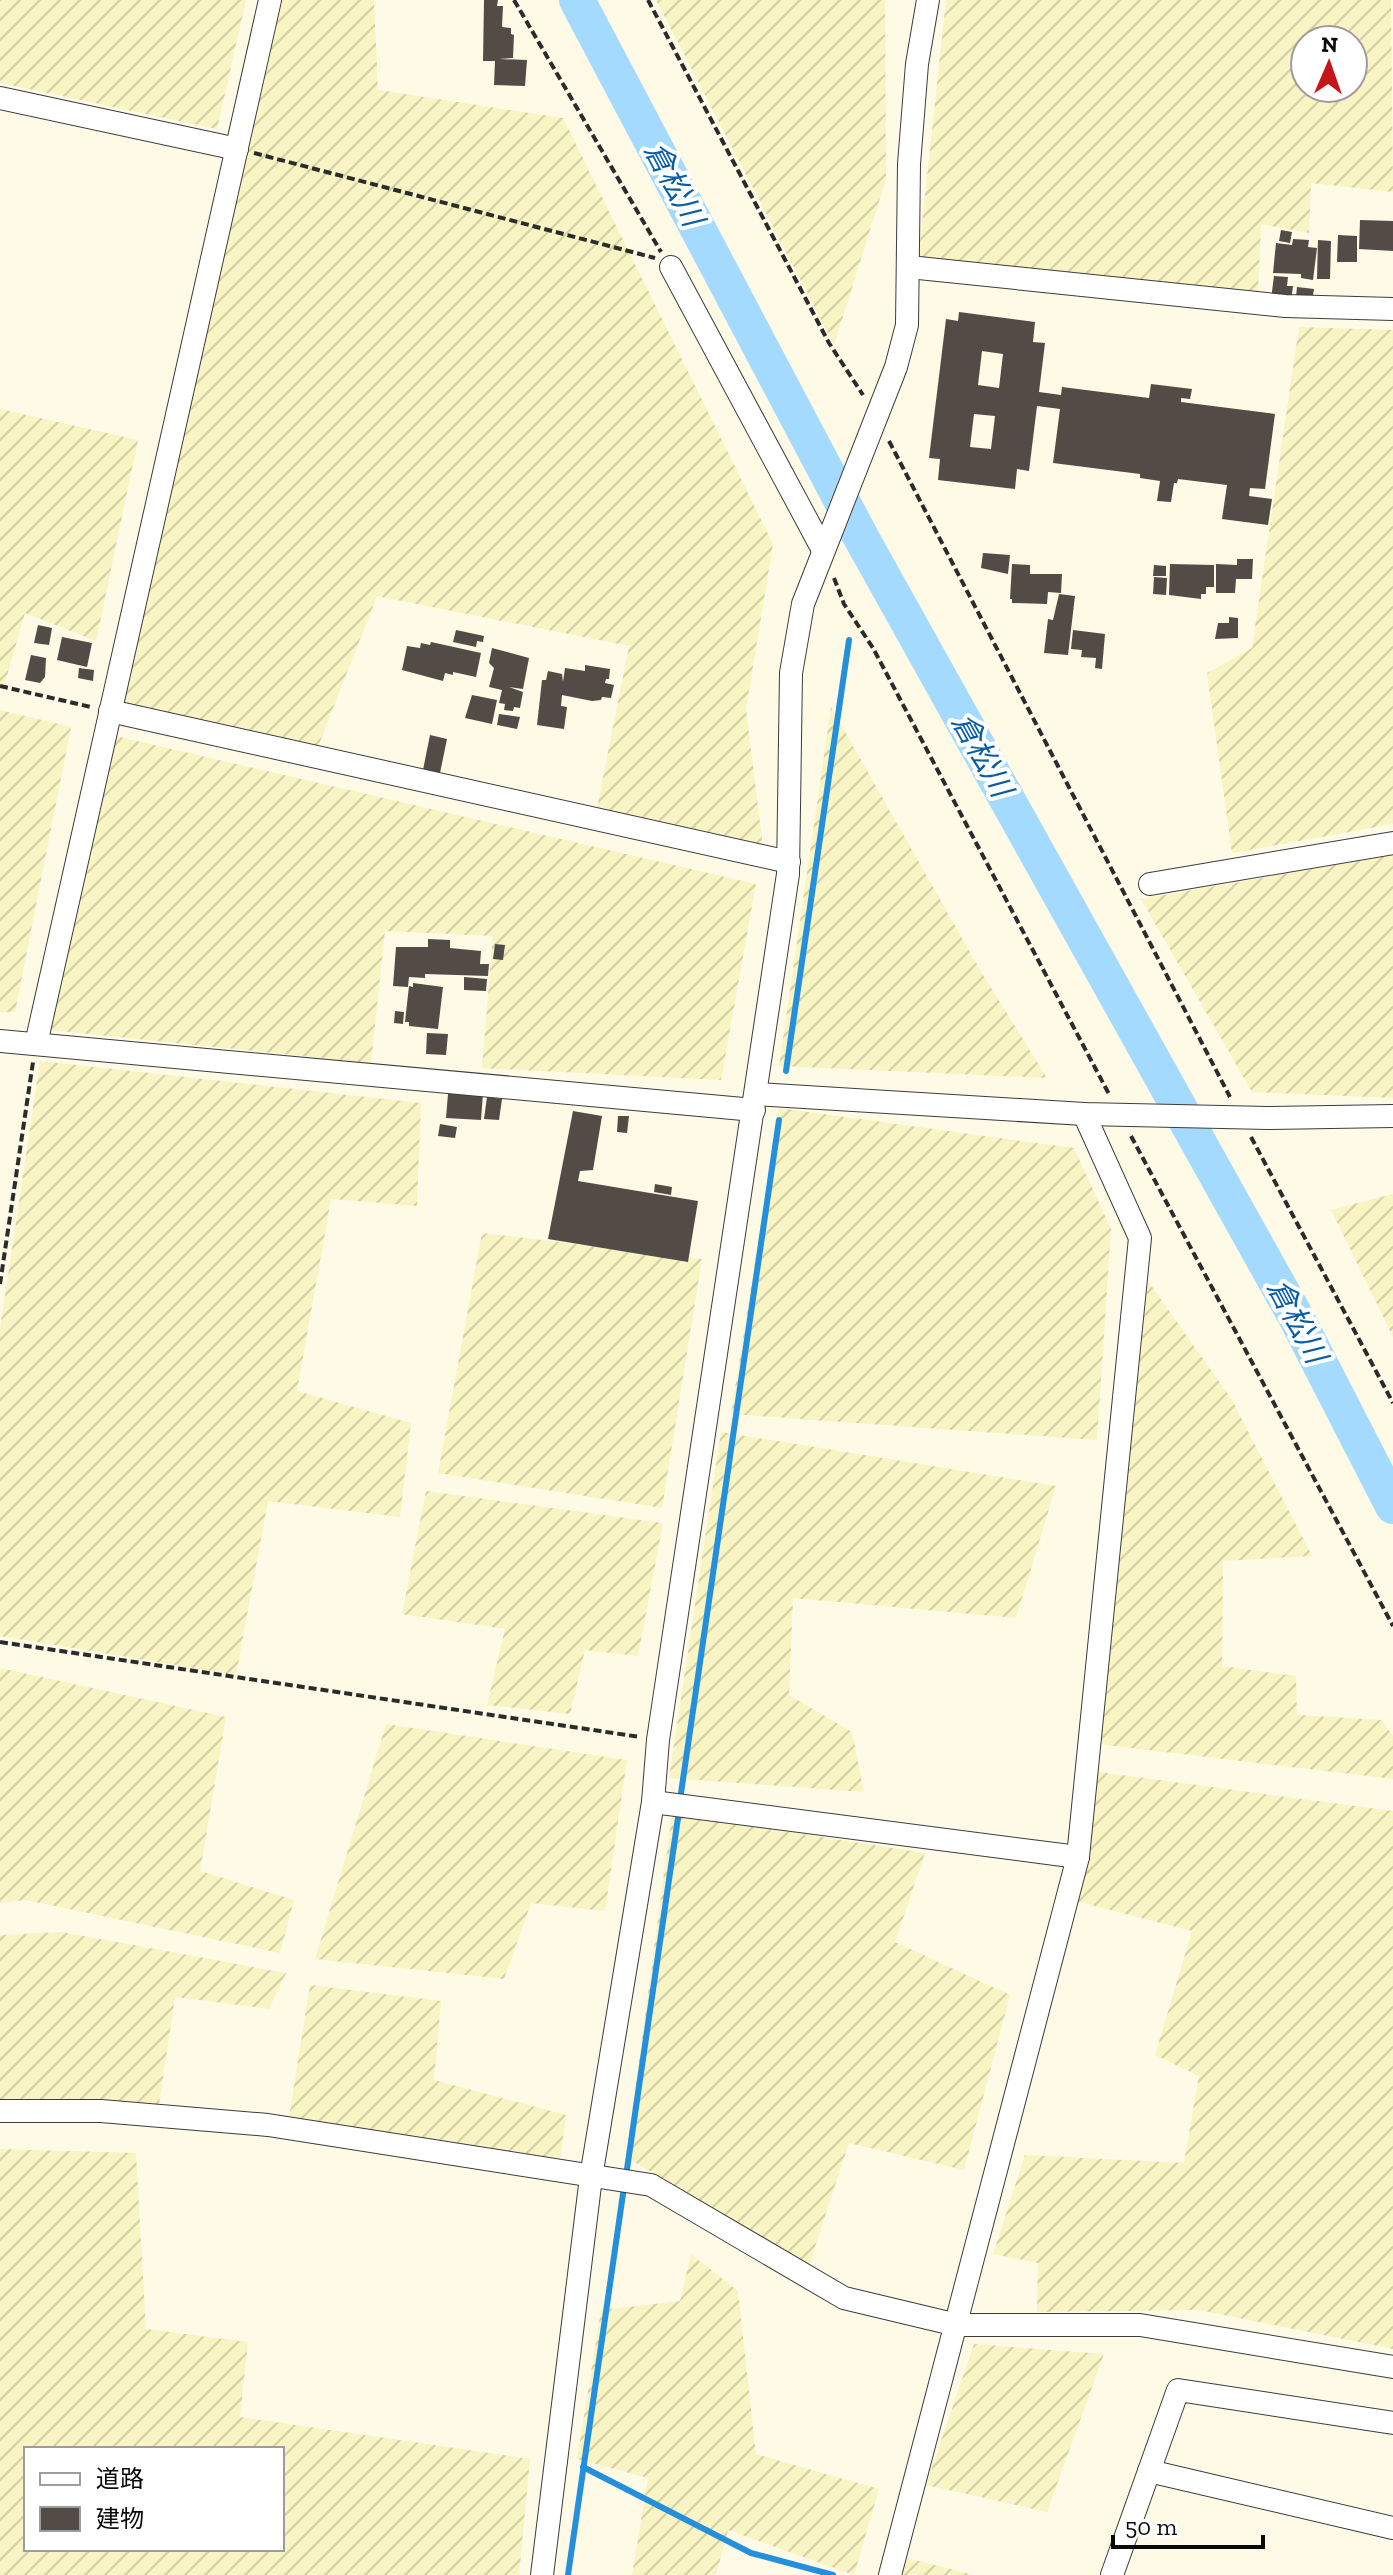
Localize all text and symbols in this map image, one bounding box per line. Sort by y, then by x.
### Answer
north arrow [1289,24,1369,104]
text: N [1321,31,1339,58]
water label: 倉松川 [637,136,712,235]
water label: 倉松川 [944,707,1021,806]
water label: 倉松川 [1260,1273,1335,1372]
legend [24,2447,284,2551]
text: 道路 [96,2464,144,2493]
scale bar [1113,2499,1263,2549]
text: 建物 [96,2504,144,2533]
text: 50 m [1125,2512,1178,2541]

